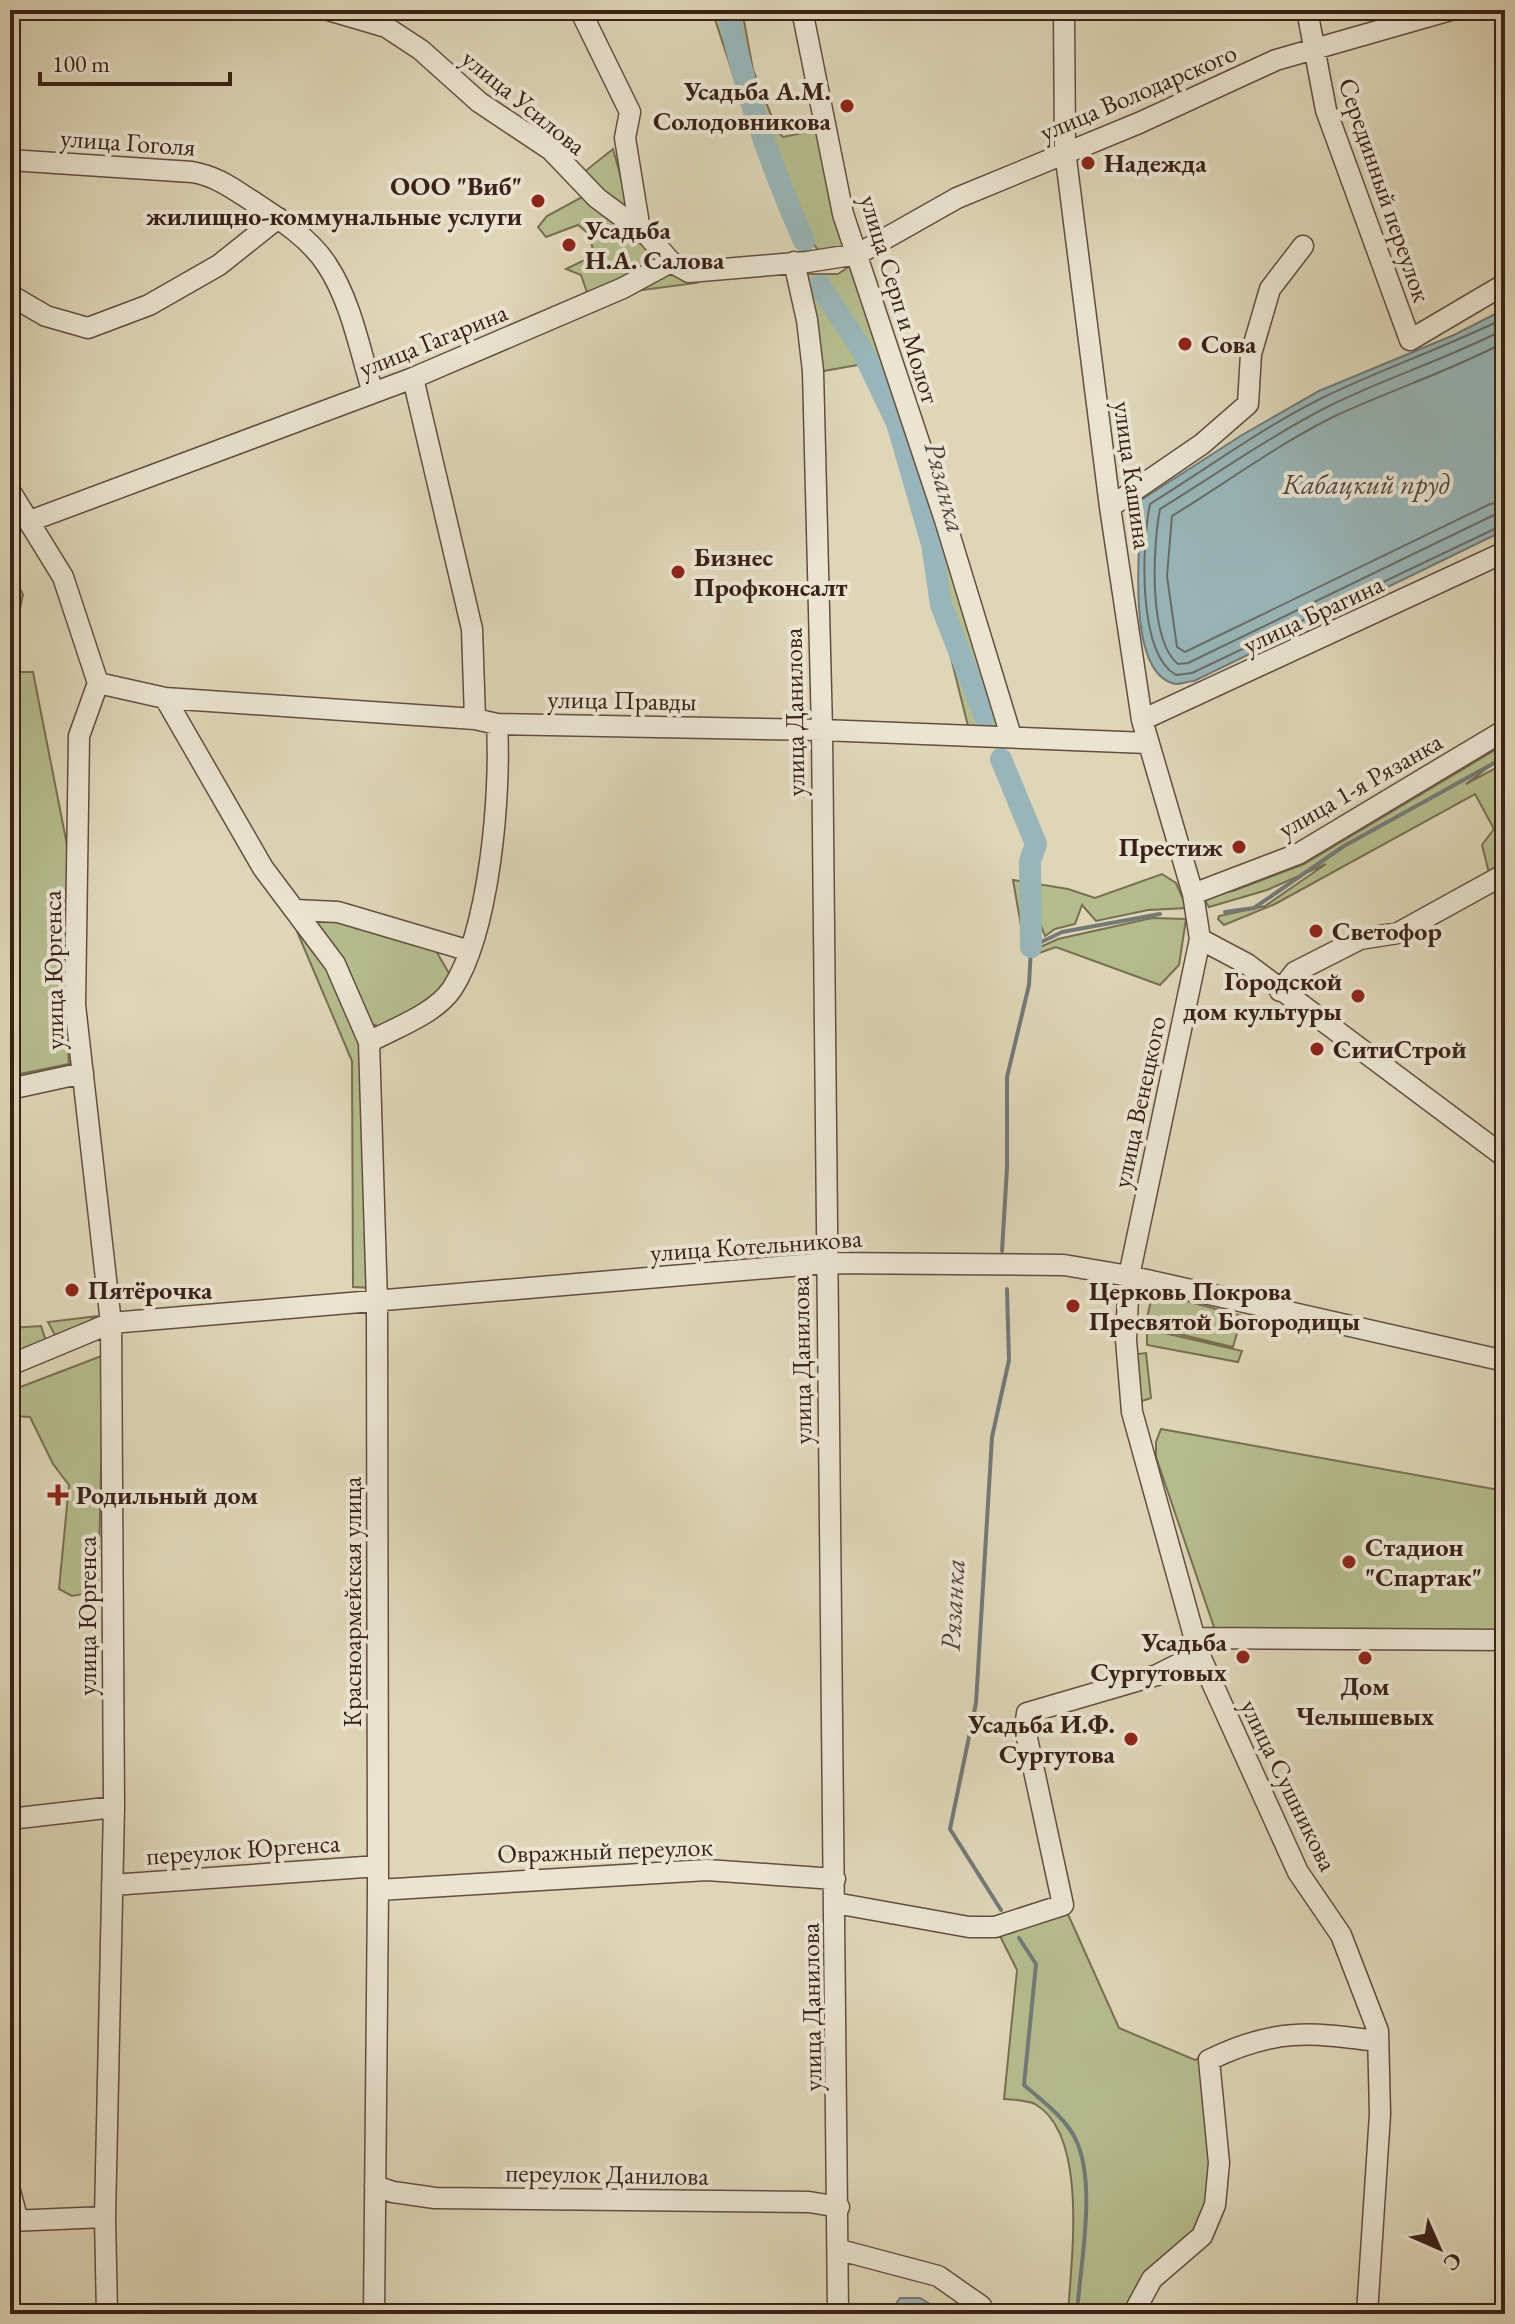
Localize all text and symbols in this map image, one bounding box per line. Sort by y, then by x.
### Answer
street label: улица Володарского [1034,35,1242,149]
scale bar [40,36,230,86]
street label: улица Усилова [455,41,594,163]
text: 100 m [52,48,110,79]
street label: Серединный переулок [1331,73,1440,307]
place label: Усадьба А.М. Солодовникова [653,74,832,138]
marker: Усадьба А.М. Солодовникова [838,97,856,115]
street label: улица Гоголя [59,120,197,164]
place label: Надежда [1104,146,1207,180]
marker: Надежда [1079,154,1097,172]
place label: ООО "Виб" жилищно-коммунальные услуги [146,169,522,233]
street label: улица Серп и Молот [852,191,948,408]
marker: ООО "Виб" жилищно-коммунальные услуги [529,192,547,210]
place label: Усадьба Н.А. Салова [584,213,725,277]
marker: Усадьба Н.А. Салова [560,236,578,254]
street label: улица Гагарина [354,294,513,385]
place label: Сова [1201,327,1257,361]
marker: Сова [1176,335,1194,353]
street label: улица Кашина [1106,399,1160,552]
water label: Рязанка [917,438,975,536]
water label: Кабацкий пруд [1281,466,1451,502]
place label: Бизнес Профконсалт [694,540,848,604]
marker: Бизнес Профконсалт [669,563,687,581]
street label: улица Брагина [1237,566,1389,661]
street label: улица Данилова [776,627,812,797]
street label: улица Правды [547,682,697,718]
street label: улица 1-я Рязанка [1272,724,1449,846]
place label: Престиж [1119,830,1223,864]
marker: Престиж [1230,838,1248,856]
street label: улица Юргенса [35,889,71,1050]
place label: Светофор [1332,914,1442,948]
marker: Светофор [1307,922,1325,940]
place label: Городской дом культуры [1183,964,1342,1028]
marker: Городской дом культуры [1349,987,1367,1005]
street label: улица Венецкого [1104,1013,1174,1191]
place label: СитиСтрой [1333,1032,1466,1066]
marker: СитиСтрой [1308,1040,1326,1058]
street label: улица Котельникова [649,1221,864,1269]
place label: Пятёрочка [88,1273,213,1307]
place label: Церковь Покрова Пресвятой Богородицы [1089,1274,1360,1338]
street label: улица Данилова [783,1275,819,1445]
marker: Пятёрочка [63,1281,81,1299]
marker: Церковь Покрова Пресвятой Богородицы [1064,1297,1082,1315]
street label: Красноармейская улица [335,1476,369,1727]
place label: Родильный дом [76,1478,258,1512]
marker: Родильный дом [47,1484,69,1506]
place label: Стадион "Спартак" [1365,1530,1482,1594]
street label: улица Юргенса [70,1536,104,1696]
marker: Стадион "Спартак" [1340,1553,1358,1571]
water label: Рязанка [932,1558,972,1652]
place label: Усадьба Сургутовых [1090,1625,1228,1689]
marker: Усадьба Сургутовых [1234,1648,1252,1666]
marker: Дом Челышевых [1356,1649,1374,1667]
place label: Дом Челышевых [1296,1669,1434,1733]
street label: улица Сушникова [1233,1693,1346,1877]
place label: Усадьба И.Ф. Сургутова [967,1707,1116,1771]
marker: Усадьба И.Ф. Сургутова [1122,1730,1140,1748]
street label: переулок Юргенса [145,1825,342,1873]
street label: Овражный переулок [497,1829,714,1871]
street label: улица Данилова [793,1922,829,2092]
street label: переулок Данилова [505,2155,710,2193]
north arrow [1399,2208,1479,2288]
text: С [1437,2246,1469,2278]

